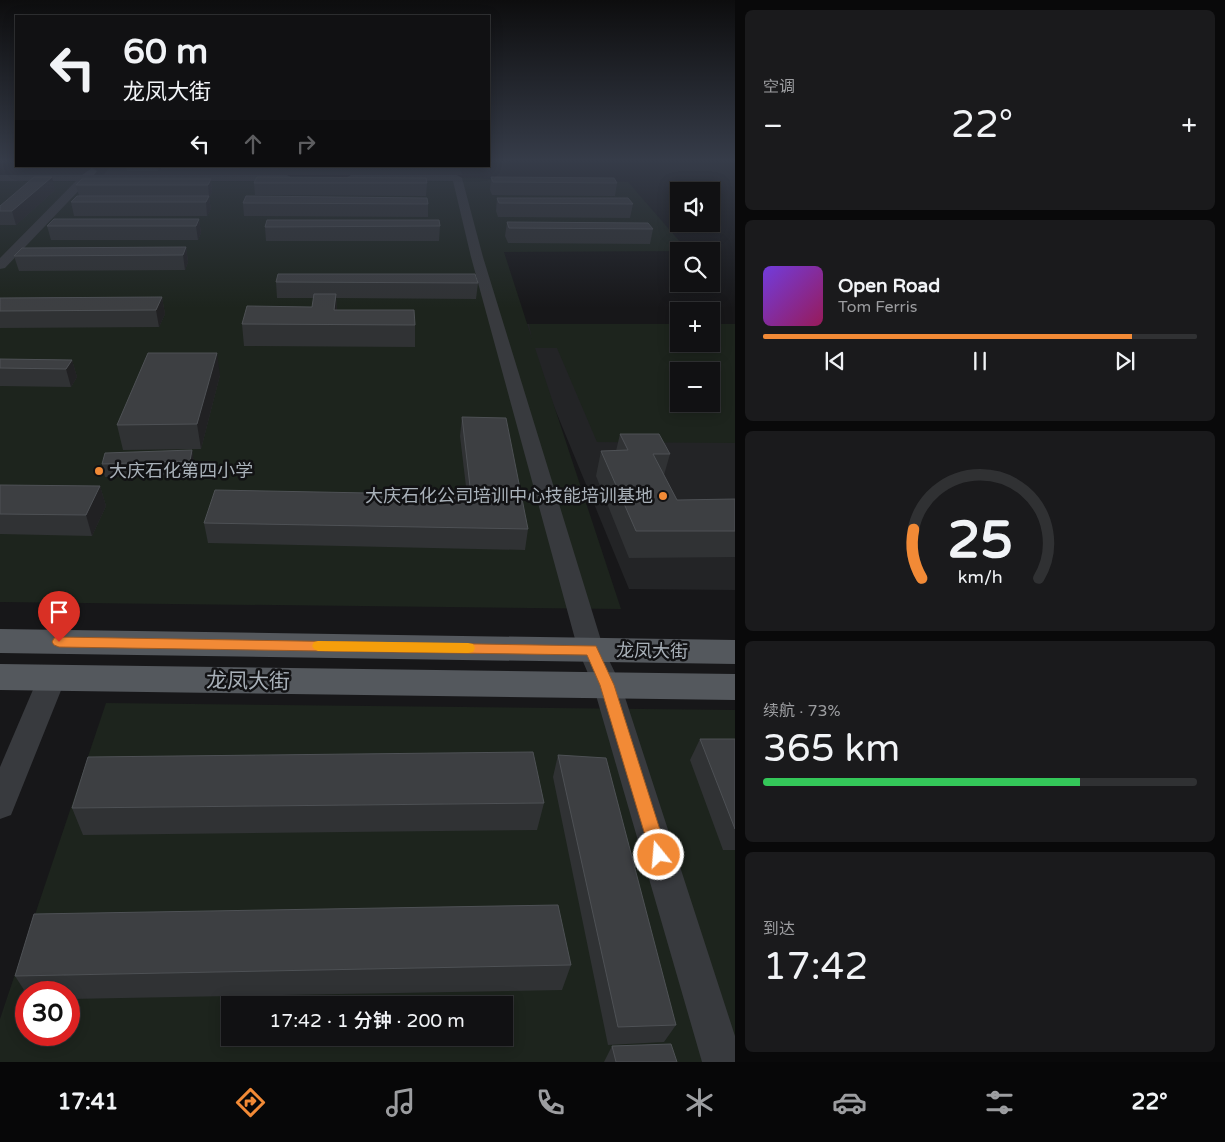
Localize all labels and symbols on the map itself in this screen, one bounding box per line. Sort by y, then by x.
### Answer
place label: 大庆石化第四小学 [109,460,253,482]
marker: 大庆石化第四小学 [93,465,105,477]
place label: 大庆石化公司培训中心技能培训基地 [365,485,653,507]
marker: 大庆石化公司培训中心技能培训基地 [657,490,669,502]
pin [38,591,80,642]
street label: 龙凤大街 [616,639,688,663]
street label: 龙凤大街 [206,668,290,695]
position arrow [632,828,684,880]
speed limit sign: 30 [15,981,80,1046]

